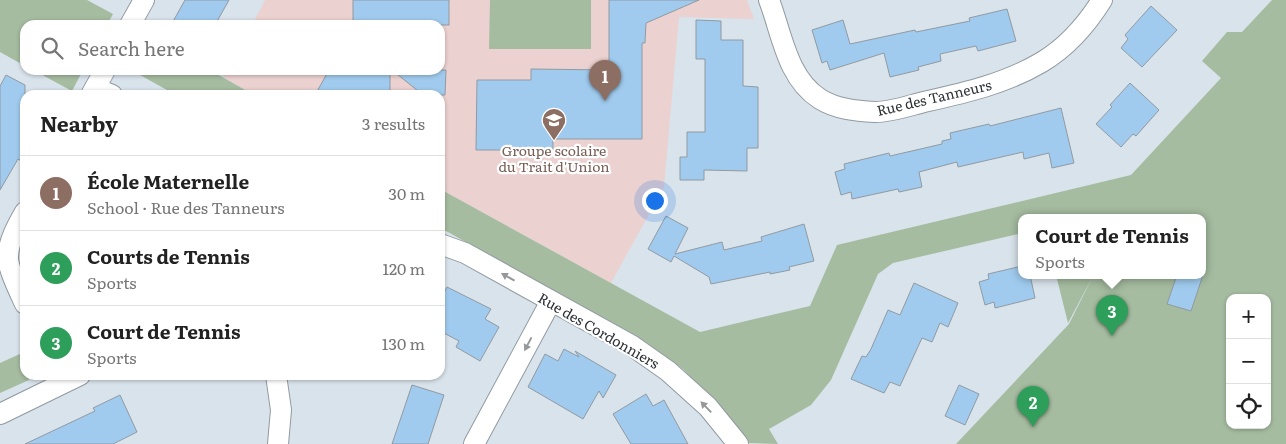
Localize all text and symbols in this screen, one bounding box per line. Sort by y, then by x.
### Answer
search box [20,20,445,75]
icon: search [38,34,66,62]
text: Search here [78,34,185,62]
pin: 1 [589,60,621,101]
street label: Rue des Tanneurs [875,74,993,120]
text: Nearby [40,107,118,138]
school or university icon: Groupe scolaire du Trait d'Union [541,107,567,141]
text: 3 results [362,111,425,135]
place label: Groupe scolaire du Trait d'Union [498,140,610,176]
text: École Maternelle [87,167,249,195]
text: 1 [53,181,59,205]
text: 30 m [388,181,425,205]
your location [642,188,668,214]
text: School · Rue des Tanneurs [87,195,284,219]
popup [1018,214,1206,279]
text: Court de Tennis [1035,221,1189,249]
text: Courts de Tennis [87,242,250,270]
text: Sports [1035,249,1085,273]
text: 2 [52,256,60,280]
text: 120 m [382,256,425,280]
text: Sports [87,270,137,294]
one-way arrow [502,273,515,282]
street label: Rue des Cordonniers [535,287,663,373]
map controls [1226,294,1271,429]
button: + [1226,294,1271,339]
pin: 3 [1096,295,1128,336]
text: Court de Tennis [87,317,241,345]
text: 3 [52,331,60,355]
text: 130 m [382,331,425,355]
one-way arrow [524,337,532,351]
button: − [1226,339,1271,384]
text: Sports [87,345,137,369]
button: locate [1226,384,1271,429]
pin: 2 [1017,386,1049,427]
one-way arrow [700,401,712,413]

